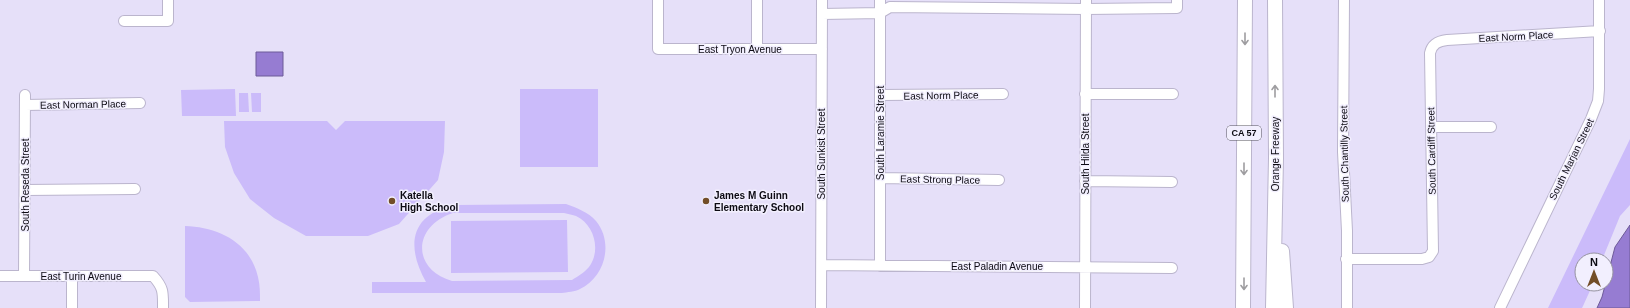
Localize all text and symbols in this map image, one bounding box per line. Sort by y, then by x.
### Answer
street label: East Norm Place [1478,29,1554,44]
one-way arrow [1241,32,1249,45]
street label: East Tryon Avenue [698,44,782,55]
one-way arrow [1271,85,1279,98]
street label: South Laramie Street [875,86,886,180]
street label: East Norm Place [903,89,979,102]
street label: East Norman Place [40,98,127,111]
street label: South Chantilly Street [1338,105,1351,202]
street label: South Cardiff Street [1425,107,1438,195]
street label: South Sunkist Street [816,108,827,200]
street label: South Hilda Street [1080,113,1091,195]
street label: Orange Freeway [1270,117,1281,191]
street label: South Marjan Street [1547,117,1596,202]
road number: CA 57 [1227,126,1261,140]
street label: South Reseda Street [20,138,31,231]
one-way arrow [1240,162,1248,175]
street label: East Strong Place [900,173,981,186]
place label: Katella High School [400,190,459,213]
place label: James M Guinn Elementary School [714,190,804,213]
marker: Katella High School [387,196,397,206]
marker: James M Guinn Elementary School [701,196,711,206]
north arrow [1574,252,1614,292]
text: N [1590,256,1598,268]
street label: East Paladin Avenue [951,261,1043,272]
street label: East Turin Avenue [41,271,122,282]
one-way arrow [1240,277,1248,290]

